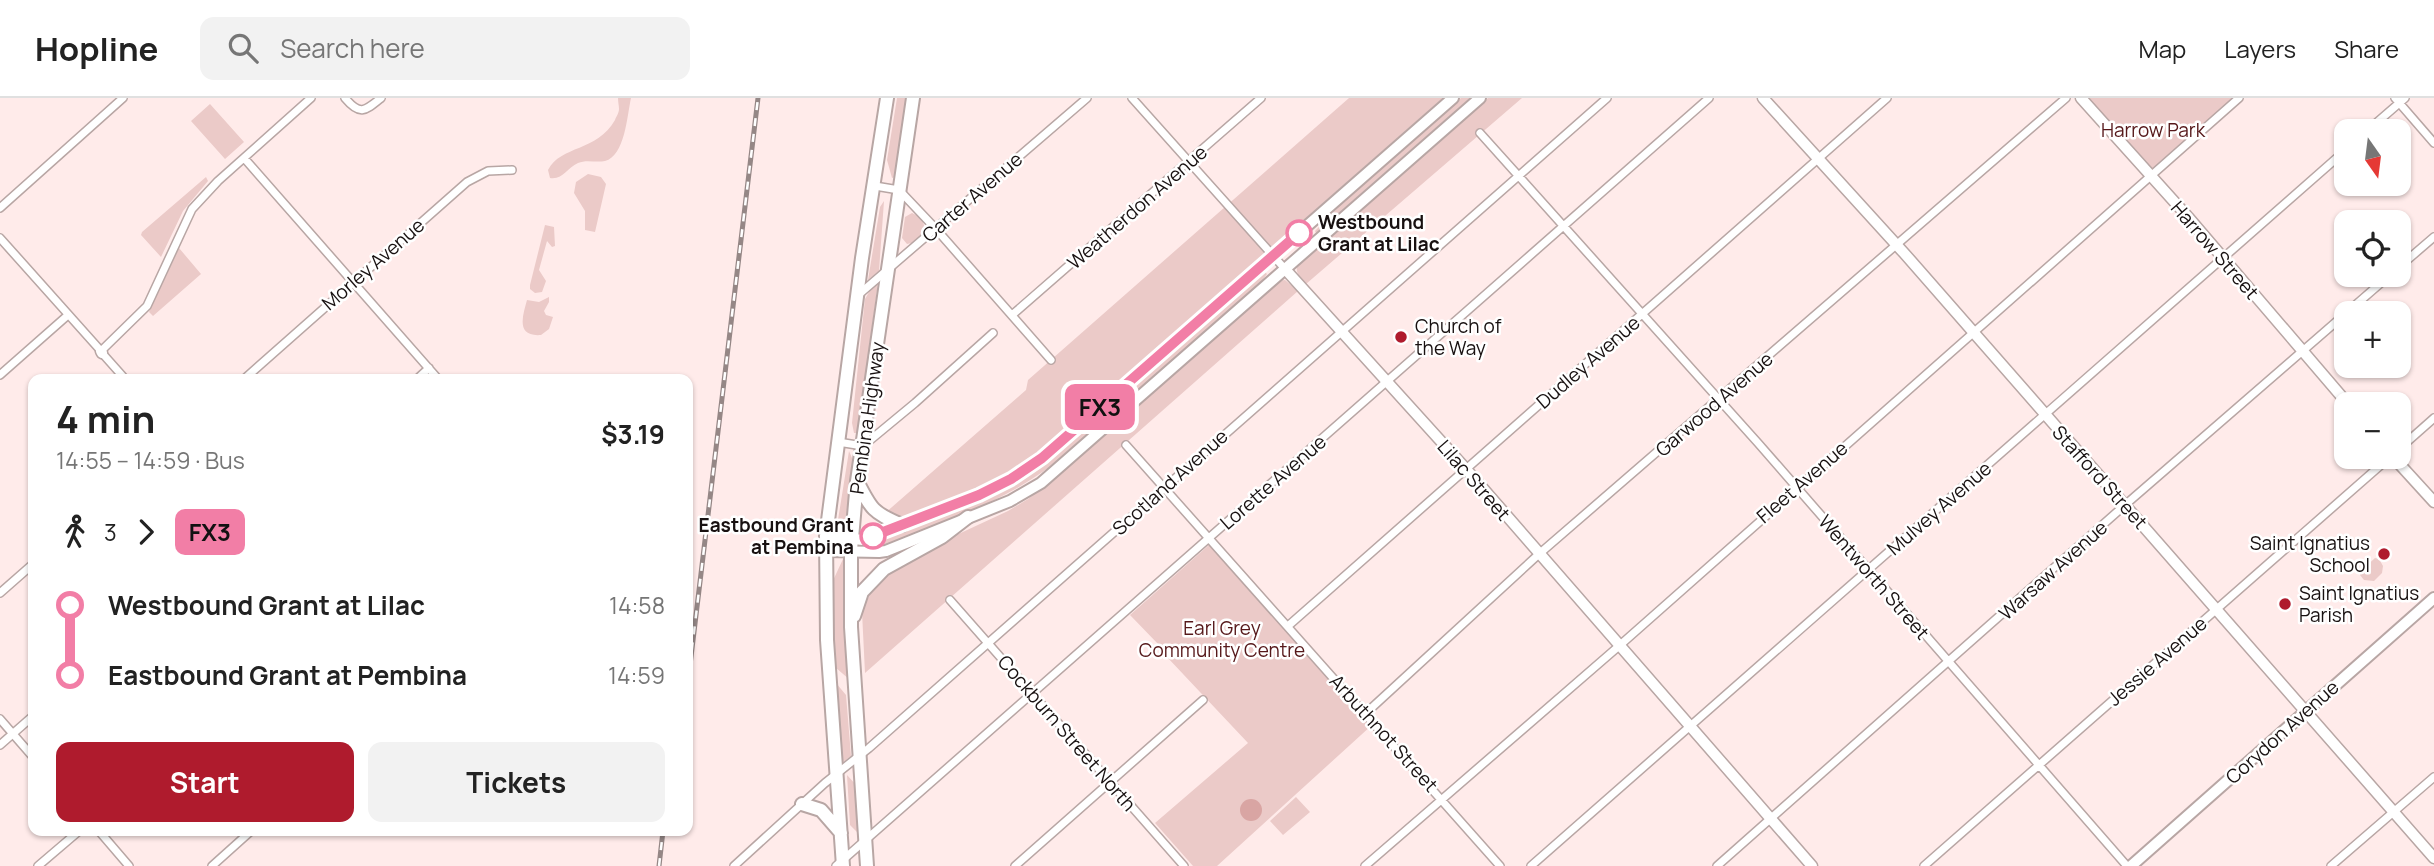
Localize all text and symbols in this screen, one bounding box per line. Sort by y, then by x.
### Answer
search box [200,17,690,80]
text: Hopline [35,26,158,71]
icon: search [224,29,262,67]
text: Search here [280,30,425,66]
text: Map [2139,32,2186,65]
text: Layers [2224,32,2296,65]
text: Share [2334,32,2399,65]
park label: Harrow Park [2101,117,2206,143]
north arrow [2334,119,2412,196]
map controls [2334,119,2411,469]
street label: Weatherdon Avenue [1062,139,1212,275]
street label: Carter Avenue [916,146,1028,248]
street label: Harrow Street [2165,195,2265,305]
place label: Westbound Grant at Lilac [1318,209,1440,257]
button: locate [2334,210,2411,287]
street label: Morley Avenue [316,212,430,316]
marker: Westbound Grant at Lilac [1286,220,1312,246]
button: + [2334,301,2411,378]
street label: Dudley Avenue [1531,310,1645,414]
place label: Church of the Way [1415,313,1502,361]
marker: Church of the Way [1393,329,1409,345]
street label: Pembina Highway [843,340,891,496]
street label: Garwood Avenue [1650,346,1778,462]
line badge: FX3 [1060,384,1140,430]
text: FX3 [1079,390,1121,423]
text: 4 min [56,392,155,444]
button: − [2334,392,2411,469]
text: $3.19 [601,416,665,452]
street label: Stafford Street [2047,420,2153,534]
street label: Scotland Avenue [1107,423,1233,541]
street label: Lorette Avenue [1214,429,1332,535]
street label: Lilac Street [1432,434,1516,526]
street label: Fleet Avenue [1751,435,1853,529]
text: 14:55 – 14:59 · Bus [56,444,245,476]
street label: Mulvey Avenue [1881,455,1997,561]
street label: Wentworth Street [1813,509,1935,645]
place label: Eastbound Grant at Pembina [699,512,854,560]
icon: walk [56,513,94,551]
icon: forward [127,513,165,551]
street label: Warsaw Avenue [1993,514,2113,626]
text: FX3 [189,515,231,548]
text: 3 [104,516,117,548]
marker: Eastbound Grant at Pembina [860,523,886,549]
place label: Saint Ignatius School [2250,530,2370,578]
marker: Saint Ignatius School [2376,546,2392,562]
place label: Saint Ignatius Parish [2299,580,2419,628]
text: Westbound Grant at Lilac [108,587,425,623]
text: 14:58 [609,589,665,621]
marker: Saint Ignatius Parish [2277,596,2293,612]
street label: Jessie Avenue [2102,610,2212,712]
park label: Earl Grey Community Centre [1139,615,1305,663]
street label: Cockburn Street North [992,649,1142,817]
text: Eastbound Grant at Pembina [108,657,467,693]
text: 14:59 [608,659,665,691]
street label: Arbuthnot Street [1324,669,1444,797]
street label: Corydon Avenue [2220,674,2344,790]
button: Start [56,742,354,822]
button: Tickets [368,742,665,822]

